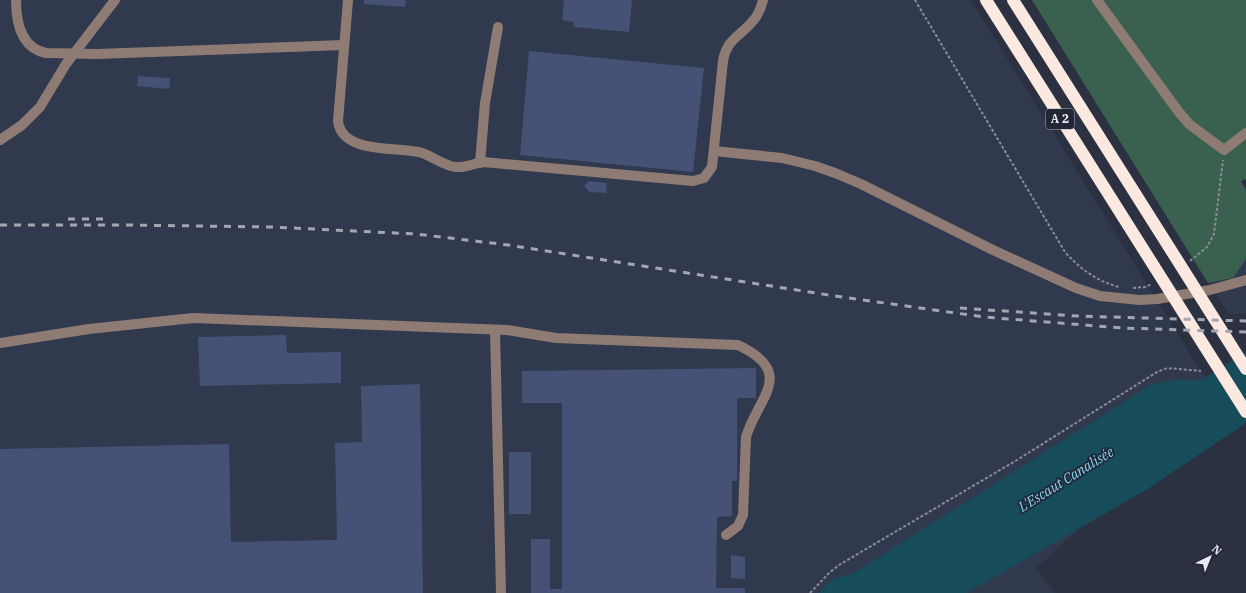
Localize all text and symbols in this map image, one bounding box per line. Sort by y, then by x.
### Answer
road number: A 2 [1046,109,1074,129]
water label: L'Escaut Canalisée [1014,442,1118,516]
north arrow [1190,537,1230,577]
text: N [1209,542,1225,558]

